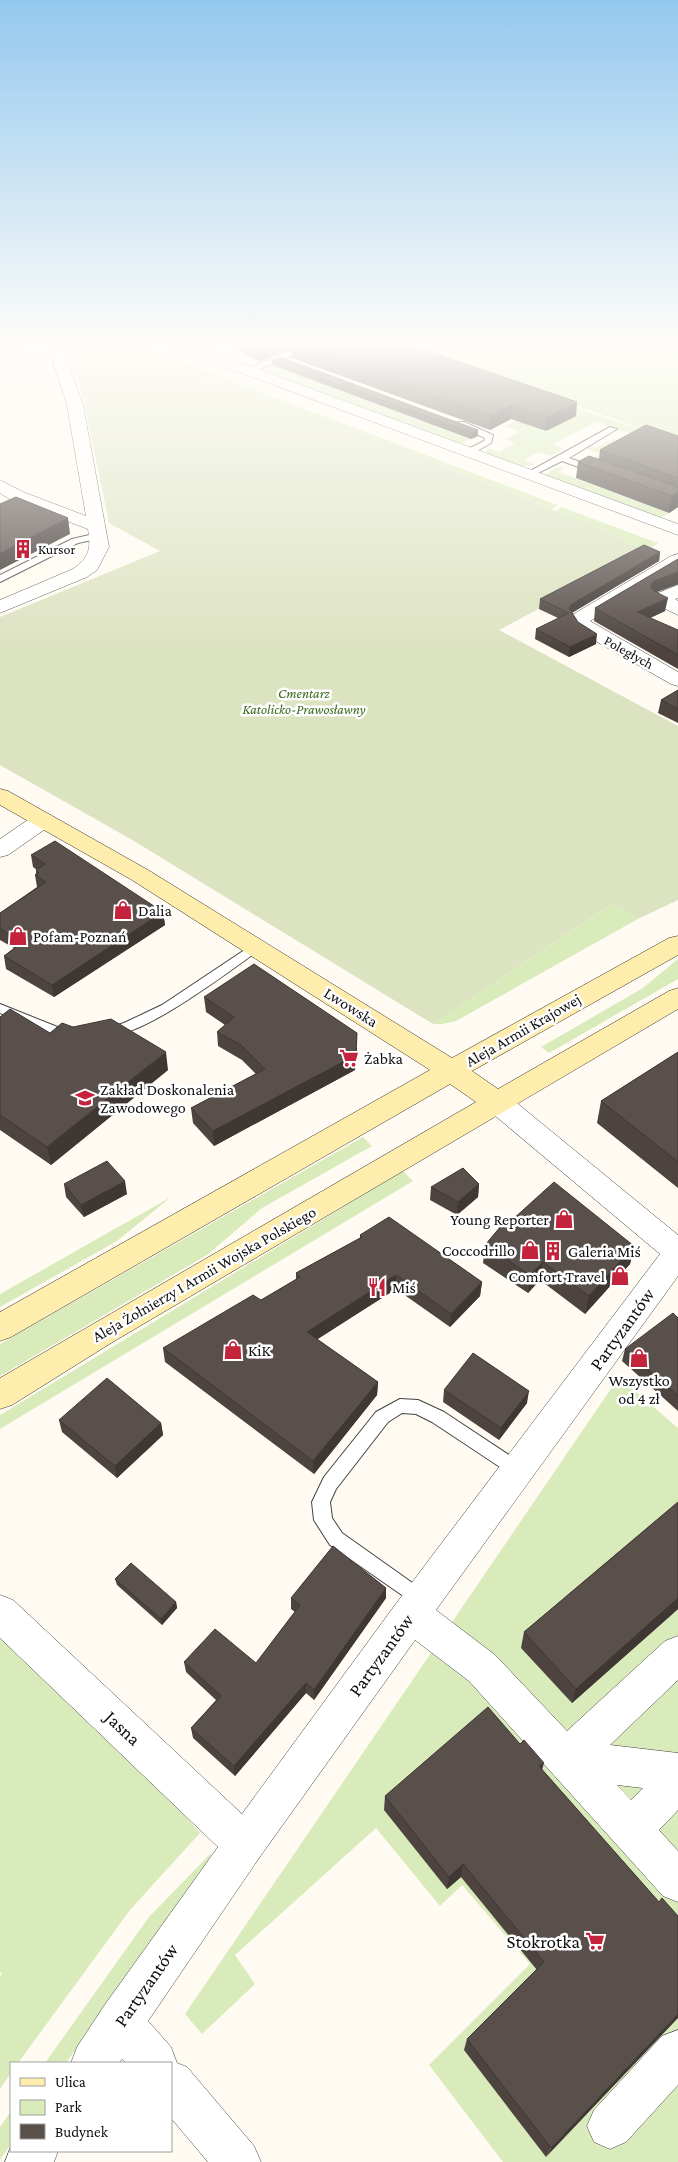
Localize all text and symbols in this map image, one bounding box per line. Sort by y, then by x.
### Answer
building icon: Kursor [12,538,34,560]
place label: Kursor [38,541,76,557]
street label: Poległych [602,632,657,672]
park label: Cmentarz Katolicko-Prawosławny [242,685,366,717]
shop icon: Dalia [112,899,134,921]
place label: Dalia [138,902,172,919]
shop icon: Pofam-Poznań [7,925,29,947]
place label: Pofam-Poznań [33,928,127,945]
street label: Lwowska [321,984,381,1030]
street label: Aleja Armii Krajowej [462,990,584,1071]
supermarket icon: Żabka [338,1047,360,1069]
place label: Żabka [364,1050,404,1067]
place label: Zakład Doskonalenia Zawodowego [100,1081,235,1117]
school or university icon: Zakład Doskonalenia Zawodowego [74,1087,96,1109]
street label: Aleja Żołnierzy I Armii Wojska Polskiego [89,1203,319,1346]
shop icon: Young Reporter [553,1208,575,1230]
place label: Young Reporter [450,1211,549,1229]
shop icon: Coccodrillo [519,1239,541,1261]
building icon: Galeria Miś [542,1240,564,1262]
place label: Coccodrillo [442,1242,515,1259]
place label: Galeria Miś [568,1243,641,1260]
shop icon: Comfort Travel [609,1265,631,1287]
place label: Comfort Travel [508,1268,605,1285]
restaurant icon: Miś [366,1276,388,1298]
place label: Miś [392,1279,416,1296]
street label: Partyzantów [585,1284,659,1374]
shop icon: KiK [222,1339,244,1361]
place label: KiK [248,1342,271,1359]
shop icon: Wszystko od 4 zł [628,1347,650,1369]
place label: Wszystko od 4 zł [608,1372,670,1407]
street label: Partyzantów [344,1610,418,1700]
street label: Jasna [99,1705,145,1750]
supermarket icon: Stokrotka [584,1930,606,1952]
place label: Stokrotka [507,1931,580,1952]
street label: Partyzantów [110,1940,182,2030]
legend [10,2062,172,2152]
text: Ulica [55,2074,86,2090]
text: Park [55,2099,82,2115]
text: Budynek [55,2124,109,2141]

